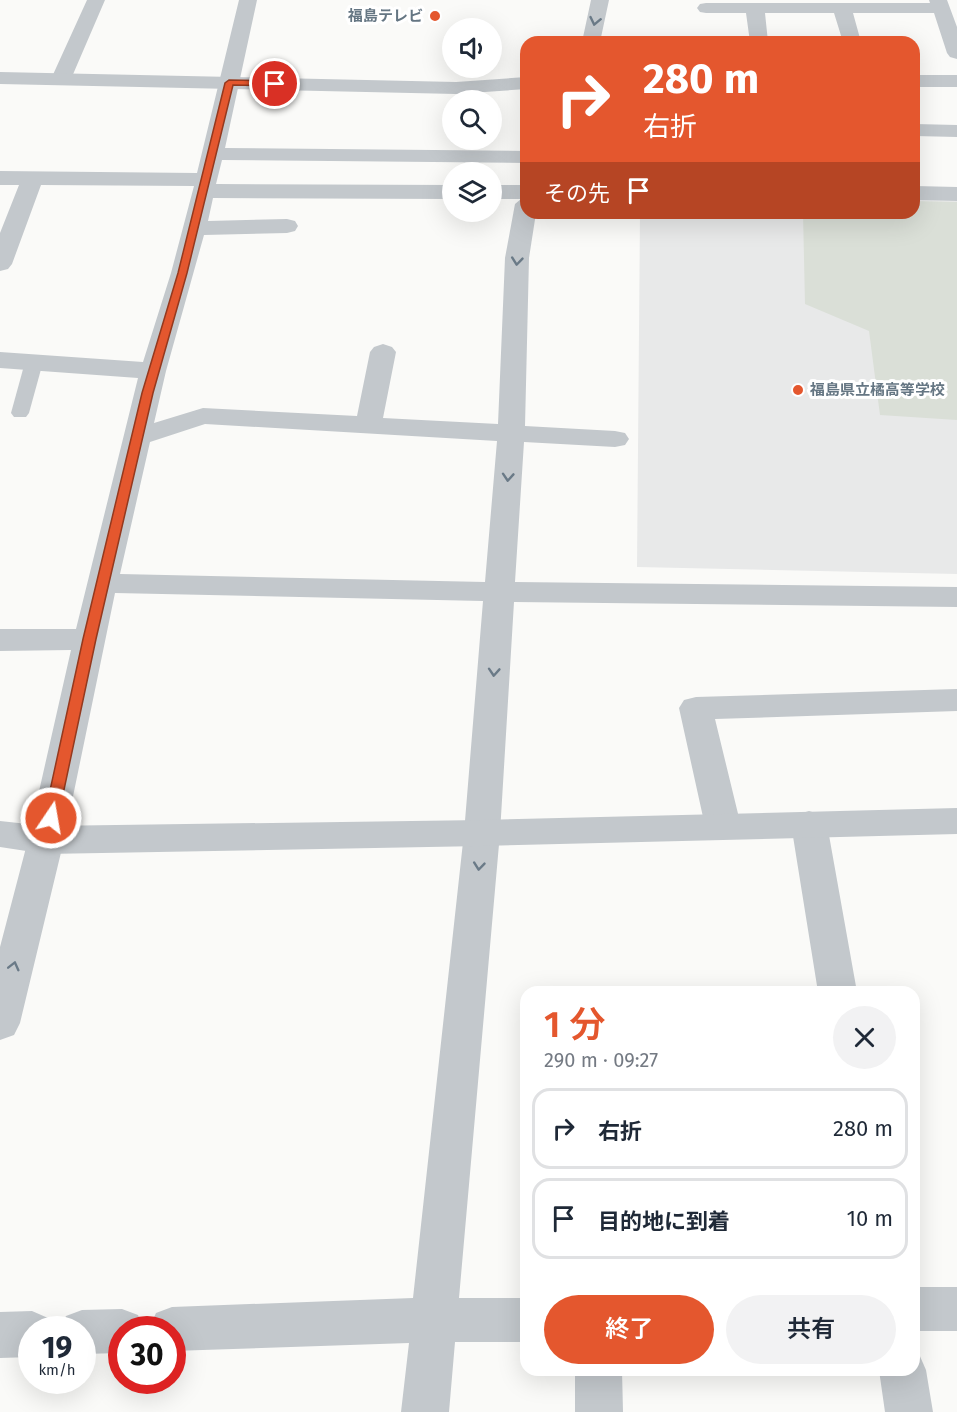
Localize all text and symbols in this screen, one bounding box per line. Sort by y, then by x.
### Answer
place label: 福島テレビ [347,7,423,25]
marker: 福島テレビ [428,9,442,23]
one-way arrow [589,16,602,26]
map controls [442,18,502,222]
button: sound [442,18,502,78]
text: 280 m [643,54,759,104]
pin [249,58,300,109]
icon: right [544,60,622,138]
icon: arrive [258,67,291,100]
button: search [442,90,502,150]
text: 右折 [643,111,697,143]
button: layers [442,162,502,222]
icon: arrive [622,174,655,207]
text: その先 [544,180,610,207]
one-way arrow [511,257,524,266]
place label: 福島県立橘高等学校 [809,381,945,399]
marker: 福島県立橘高等学校 [791,383,805,397]
one-way arrow [502,473,515,482]
one-way arrow [488,667,501,676]
position arrow [19,786,83,850]
one-way arrow [473,861,486,871]
one-way arrow [7,961,20,971]
text: 1 分 [544,1003,605,1047]
button: close [833,1006,896,1069]
text: 290 m · 09:27 [544,1048,658,1072]
icon: right [547,1112,580,1145]
text: 280 m [833,1115,893,1142]
text: 右折 [598,1118,642,1145]
icon: arrive [547,1202,580,1235]
text: 10 m [847,1205,893,1232]
text: 目的地に到着 [598,1208,730,1235]
button: 終了 [544,1295,714,1364]
button: 共有 [726,1295,896,1364]
speed limit sign: 30 [108,1316,186,1394]
text: 19 [42,1330,72,1366]
text: km/h [38,1361,76,1379]

